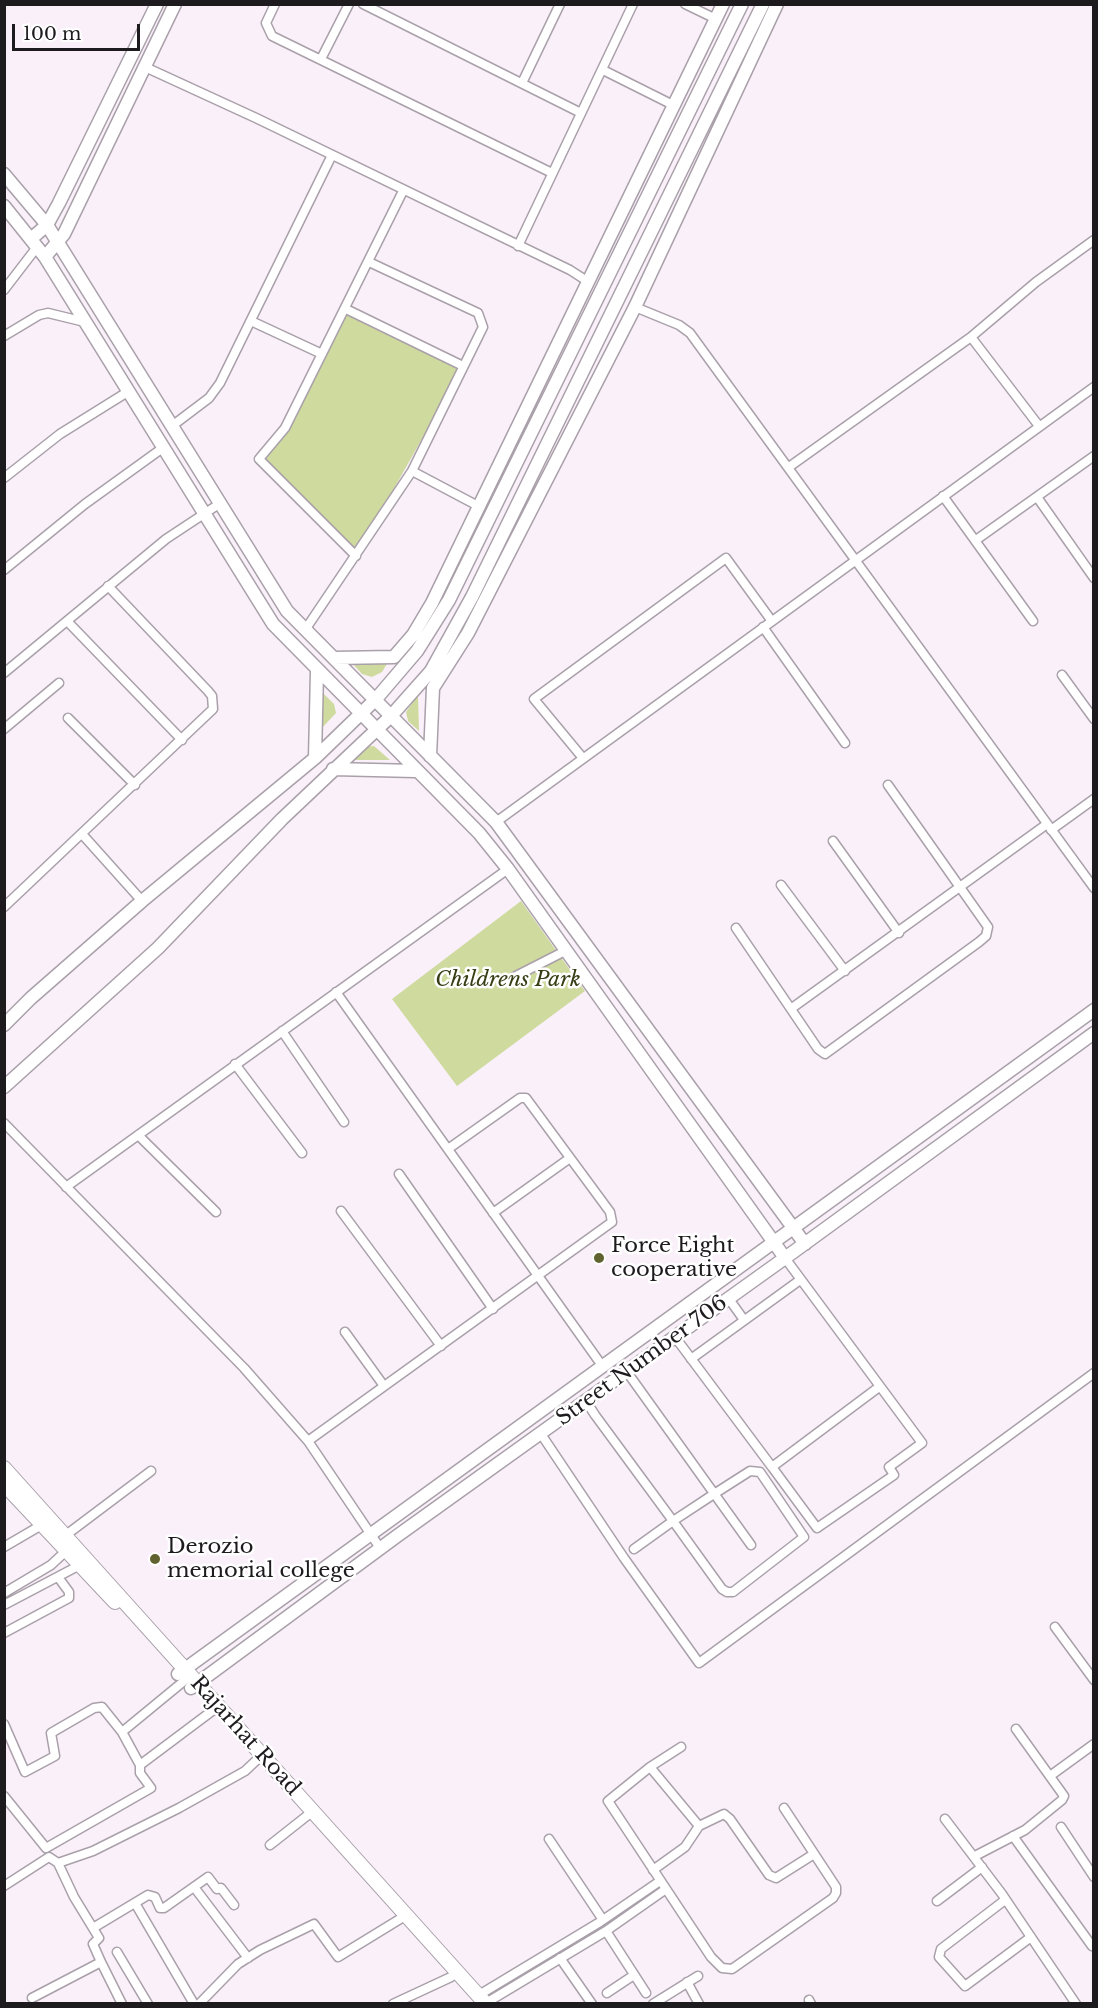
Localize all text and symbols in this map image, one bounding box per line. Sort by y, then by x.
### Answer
scale bar [15,12,142,50]
text: 100 m [23,23,81,45]
park label: Childrens Park [435,967,581,993]
place label: Force Eight cooperative [611,1233,737,1283]
marker: Force Eight cooperative [592,1251,606,1265]
street label: Street Number 706 [552,1291,732,1431]
place label: Derozio memorial college [167,1534,355,1584]
marker: Derozio memorial college [148,1552,162,1566]
street label: Rajarhat Road [185,1671,305,1801]

